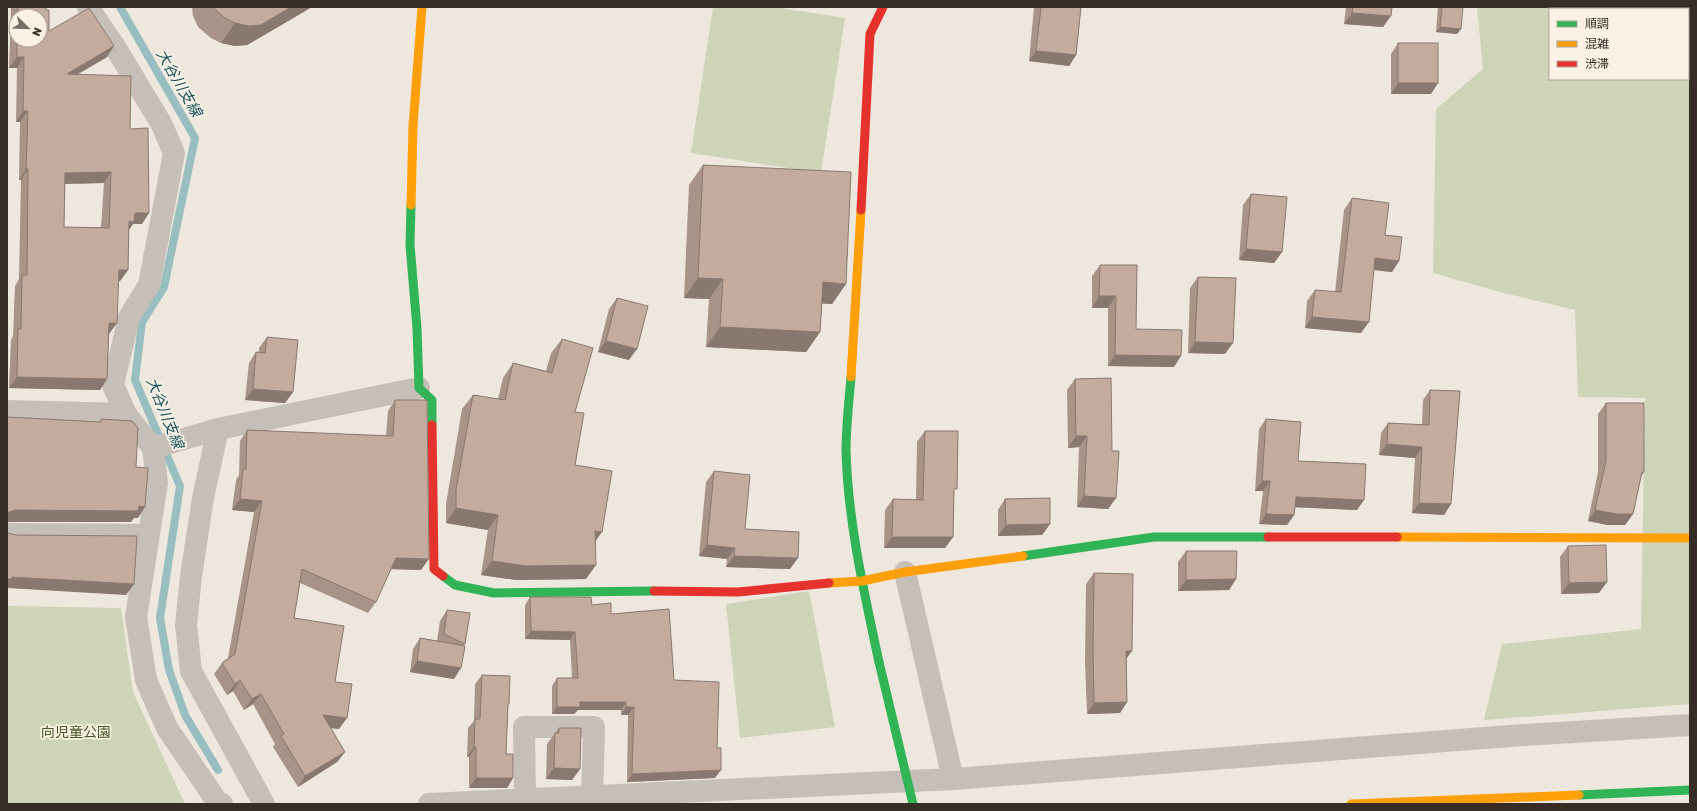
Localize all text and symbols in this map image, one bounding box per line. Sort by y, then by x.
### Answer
north arrow [8,8,48,48]
legend [1549,8,1689,80]
text: 順調 [1585,17,1609,31]
text: N [29,26,44,38]
text: 混雑 [1585,37,1609,51]
water label: 大谷川支線 [152,46,207,122]
text: 渋滞 [1585,57,1609,71]
water label: 大谷川支線 [143,375,188,453]
park label: 向児童公園 [41,724,111,741]

